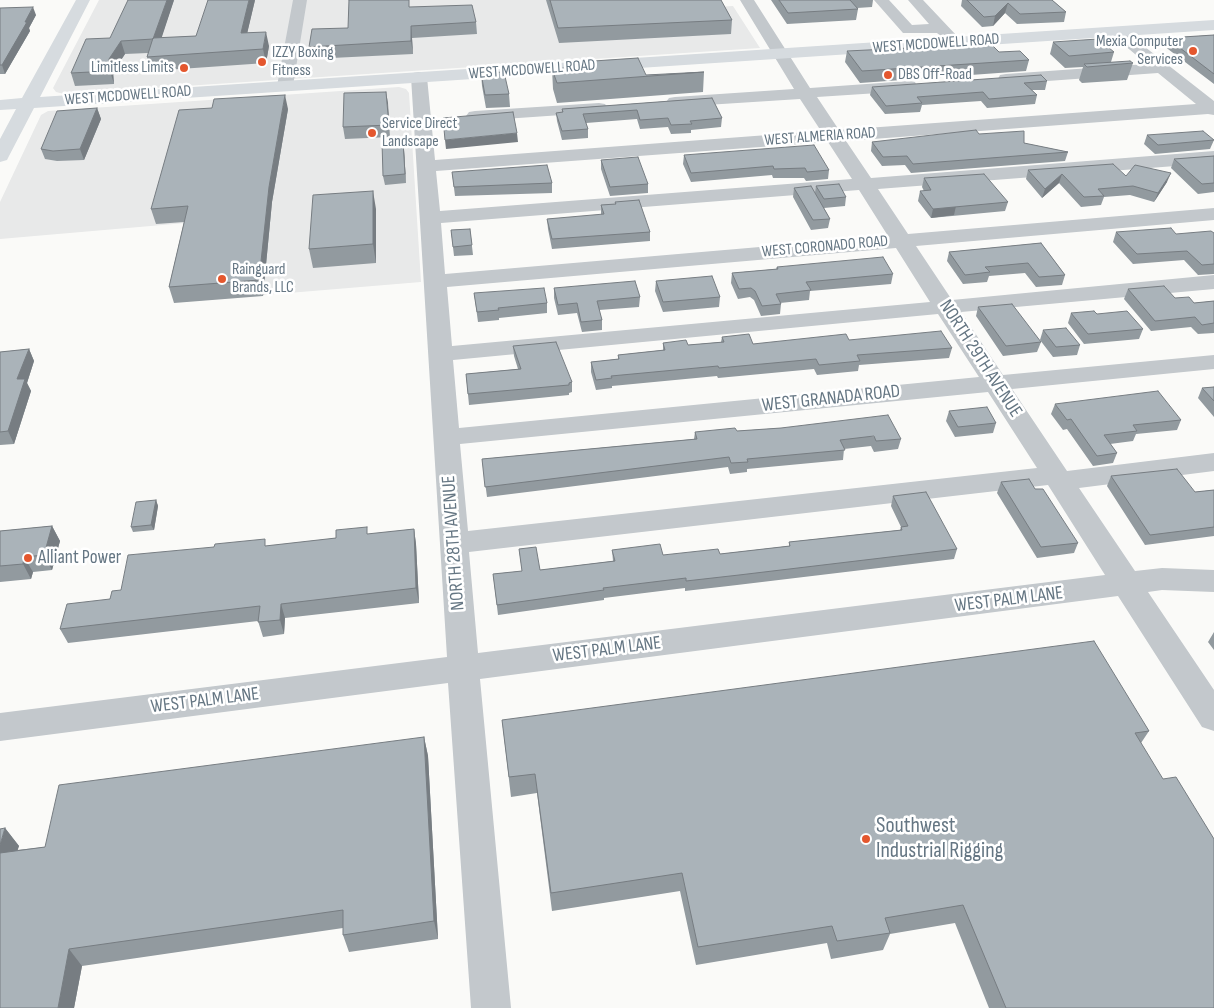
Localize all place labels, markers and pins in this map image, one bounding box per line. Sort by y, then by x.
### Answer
place label: Mexia Computer Services [1096,32,1183,70]
place label: IZZY Boxing Fitness [272,43,334,81]
marker: Mexia Computer Services [1187,45,1199,57]
marker: IZZY Boxing Fitness [256,56,268,68]
place label: Limitless Limits [91,58,174,78]
marker: Limitless Limits [178,62,190,74]
place label: DBS Off-Road [898,65,972,85]
marker: DBS Off-Road [882,69,894,81]
place label: Service Direct Landscape [382,114,457,152]
marker: Service Direct Landscape [366,127,378,139]
place label: Rainguard Brands, LLC [232,260,294,298]
marker: Rainguard Brands, LLC [216,273,228,285]
place label: Alliant Power [38,547,121,569]
marker: Alliant Power [22,552,34,564]
place label: Southwest Industrial Rigging [876,813,1003,864]
marker: Southwest Industrial Rigging [860,833,872,845]

